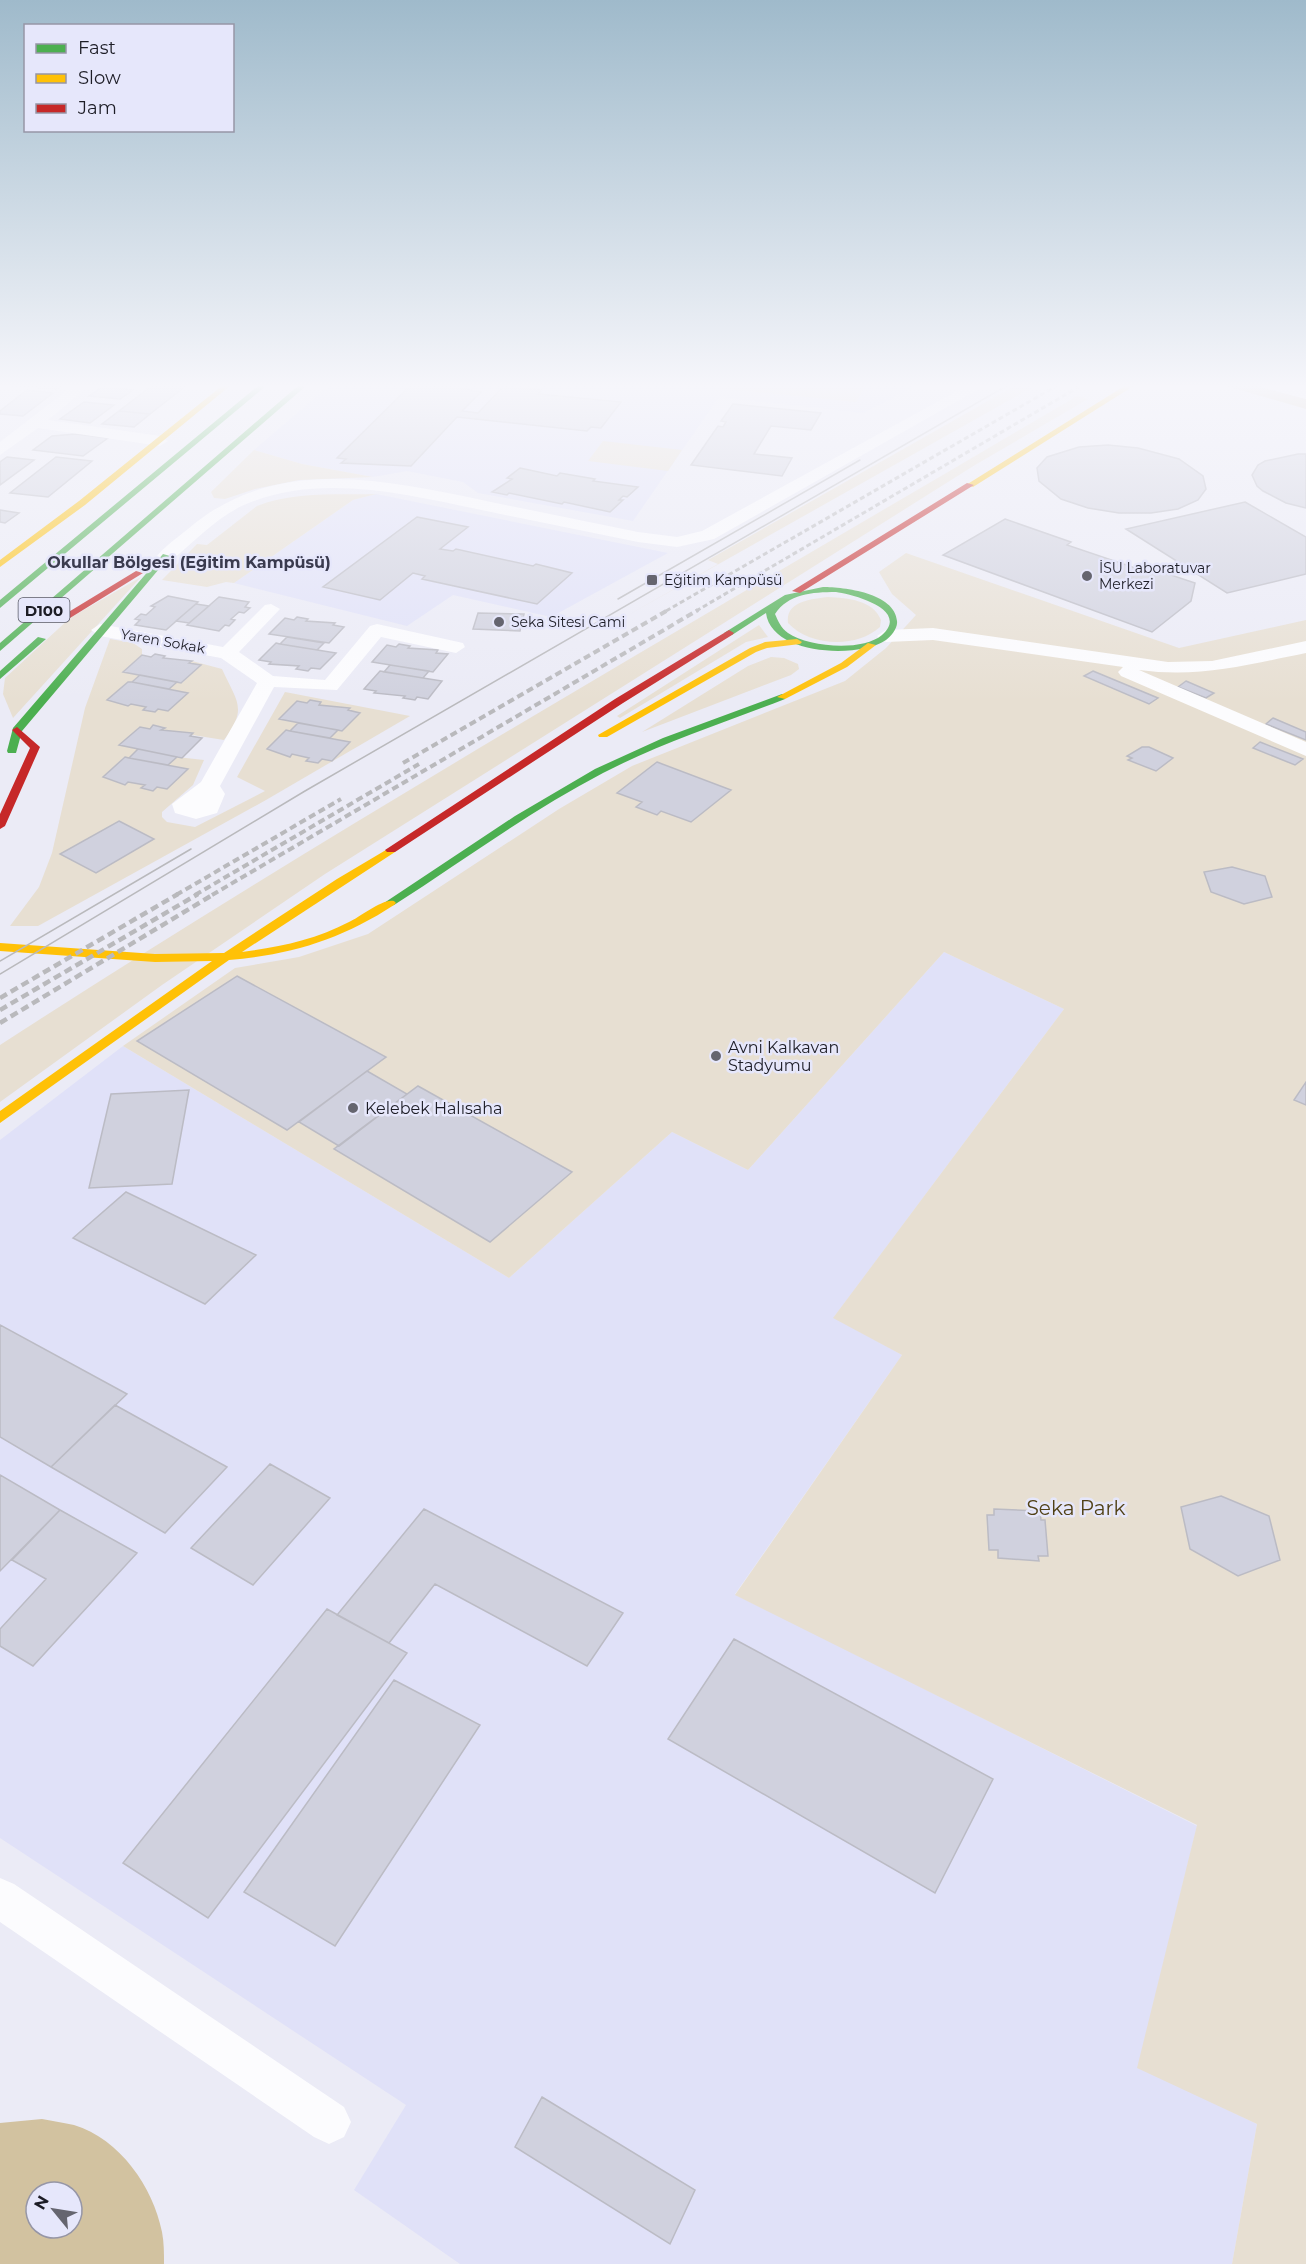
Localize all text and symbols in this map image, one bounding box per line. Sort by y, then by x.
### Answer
legend [24,24,234,132]
text: Fast [78,37,116,59]
text: Slow [78,67,121,89]
text: Jam [77,97,117,119]
district label: Okullar Bölgesi (Eğitim Kampüsü) [47,553,331,572]
place label: İSU Laboratuvar Merkezi [1099,559,1211,593]
marker: İSU Laboratuvar Merkezi [1080,569,1094,583]
place label: Eğitim Kampüsü [664,571,782,589]
marker: Eğitim Kampüsü [645,573,659,587]
road number: D100 [18,598,70,622]
place label: Seka Sitesi Cami [511,613,625,631]
marker: Seka Sitesi Cami [492,615,506,629]
street label: Yaren Sokak [119,625,207,657]
place label: Avni Kalkavan Stadyumu [728,1038,839,1075]
marker: Avni Kalkavan Stadyumu [709,1049,723,1063]
place label: Kelebek Halısaha [365,1099,502,1118]
marker: Kelebek Halısaha [346,1101,360,1115]
park label: Seka Park [1027,1496,1125,1520]
north arrow [24,2180,84,2240]
text: N [30,2192,53,2213]

